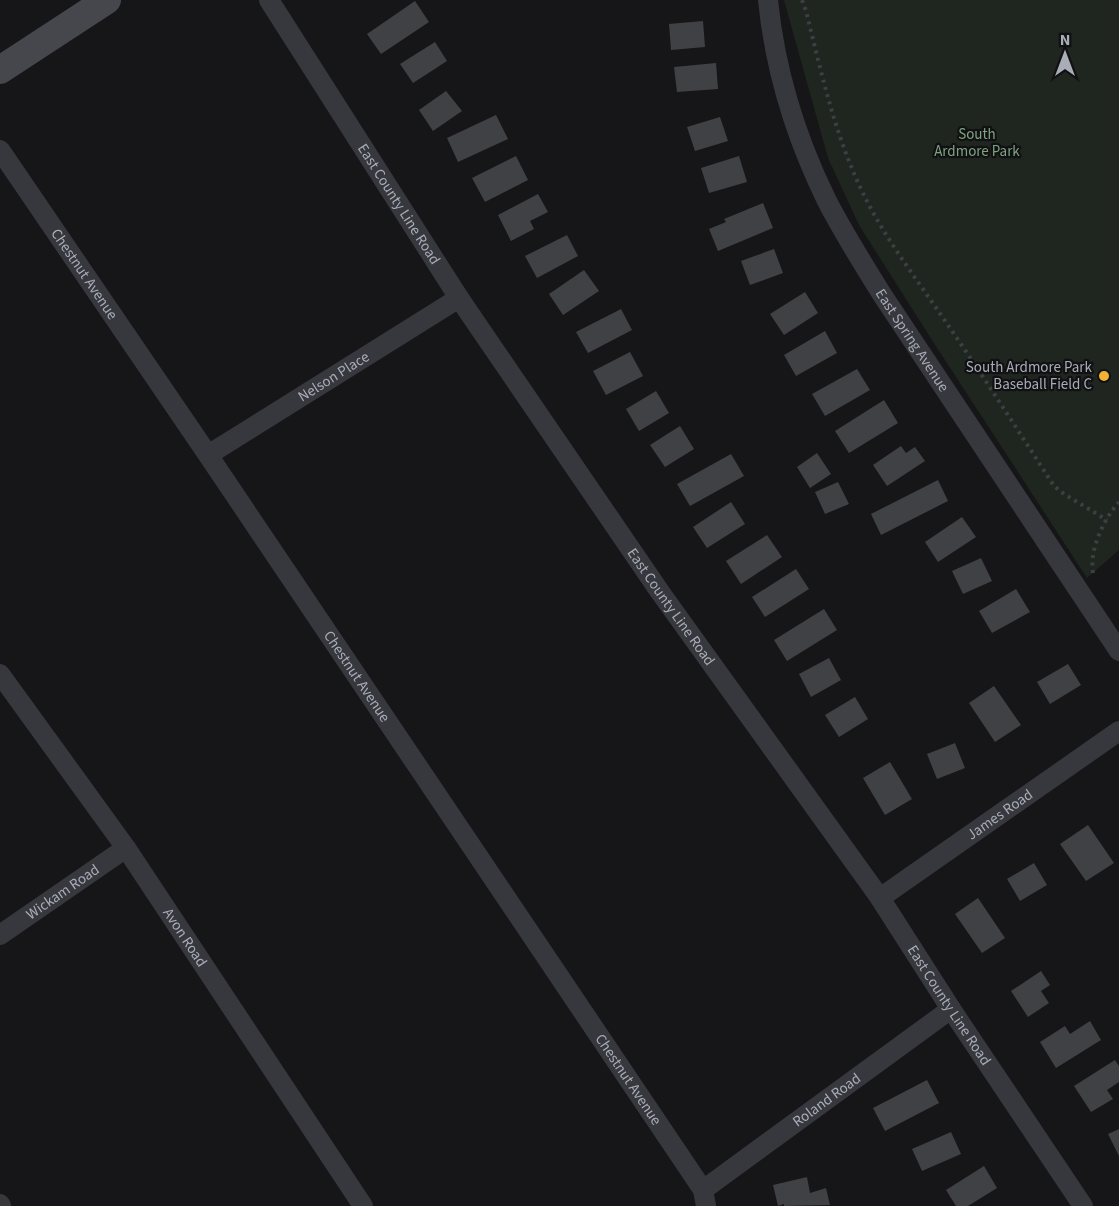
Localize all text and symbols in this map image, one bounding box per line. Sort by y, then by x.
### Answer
north arrow [1035,24,1095,84]
text: N [1060,29,1070,51]
park label: South Ardmore Park [934,124,1020,162]
street label: East County Line Road [353,140,446,269]
street label: Chestnut Avenue [46,224,123,324]
street label: East Spring Avenue [870,285,954,396]
street label: Nelson Place [294,346,373,407]
place label: South Ardmore Park Baseball Field C [966,357,1093,395]
marker: South Ardmore Park Baseball Field C [1097,369,1111,383]
street label: East County Line Road [622,544,720,670]
street label: Chestnut Avenue [319,626,395,726]
street label: James Road [962,784,1037,845]
street label: Wickam Road [22,859,103,925]
street label: Avon Road [158,904,212,971]
street label: East County Line Road [902,941,996,1069]
street label: Chestnut Avenue [590,1030,667,1129]
street label: Roland Road [788,1068,865,1132]

